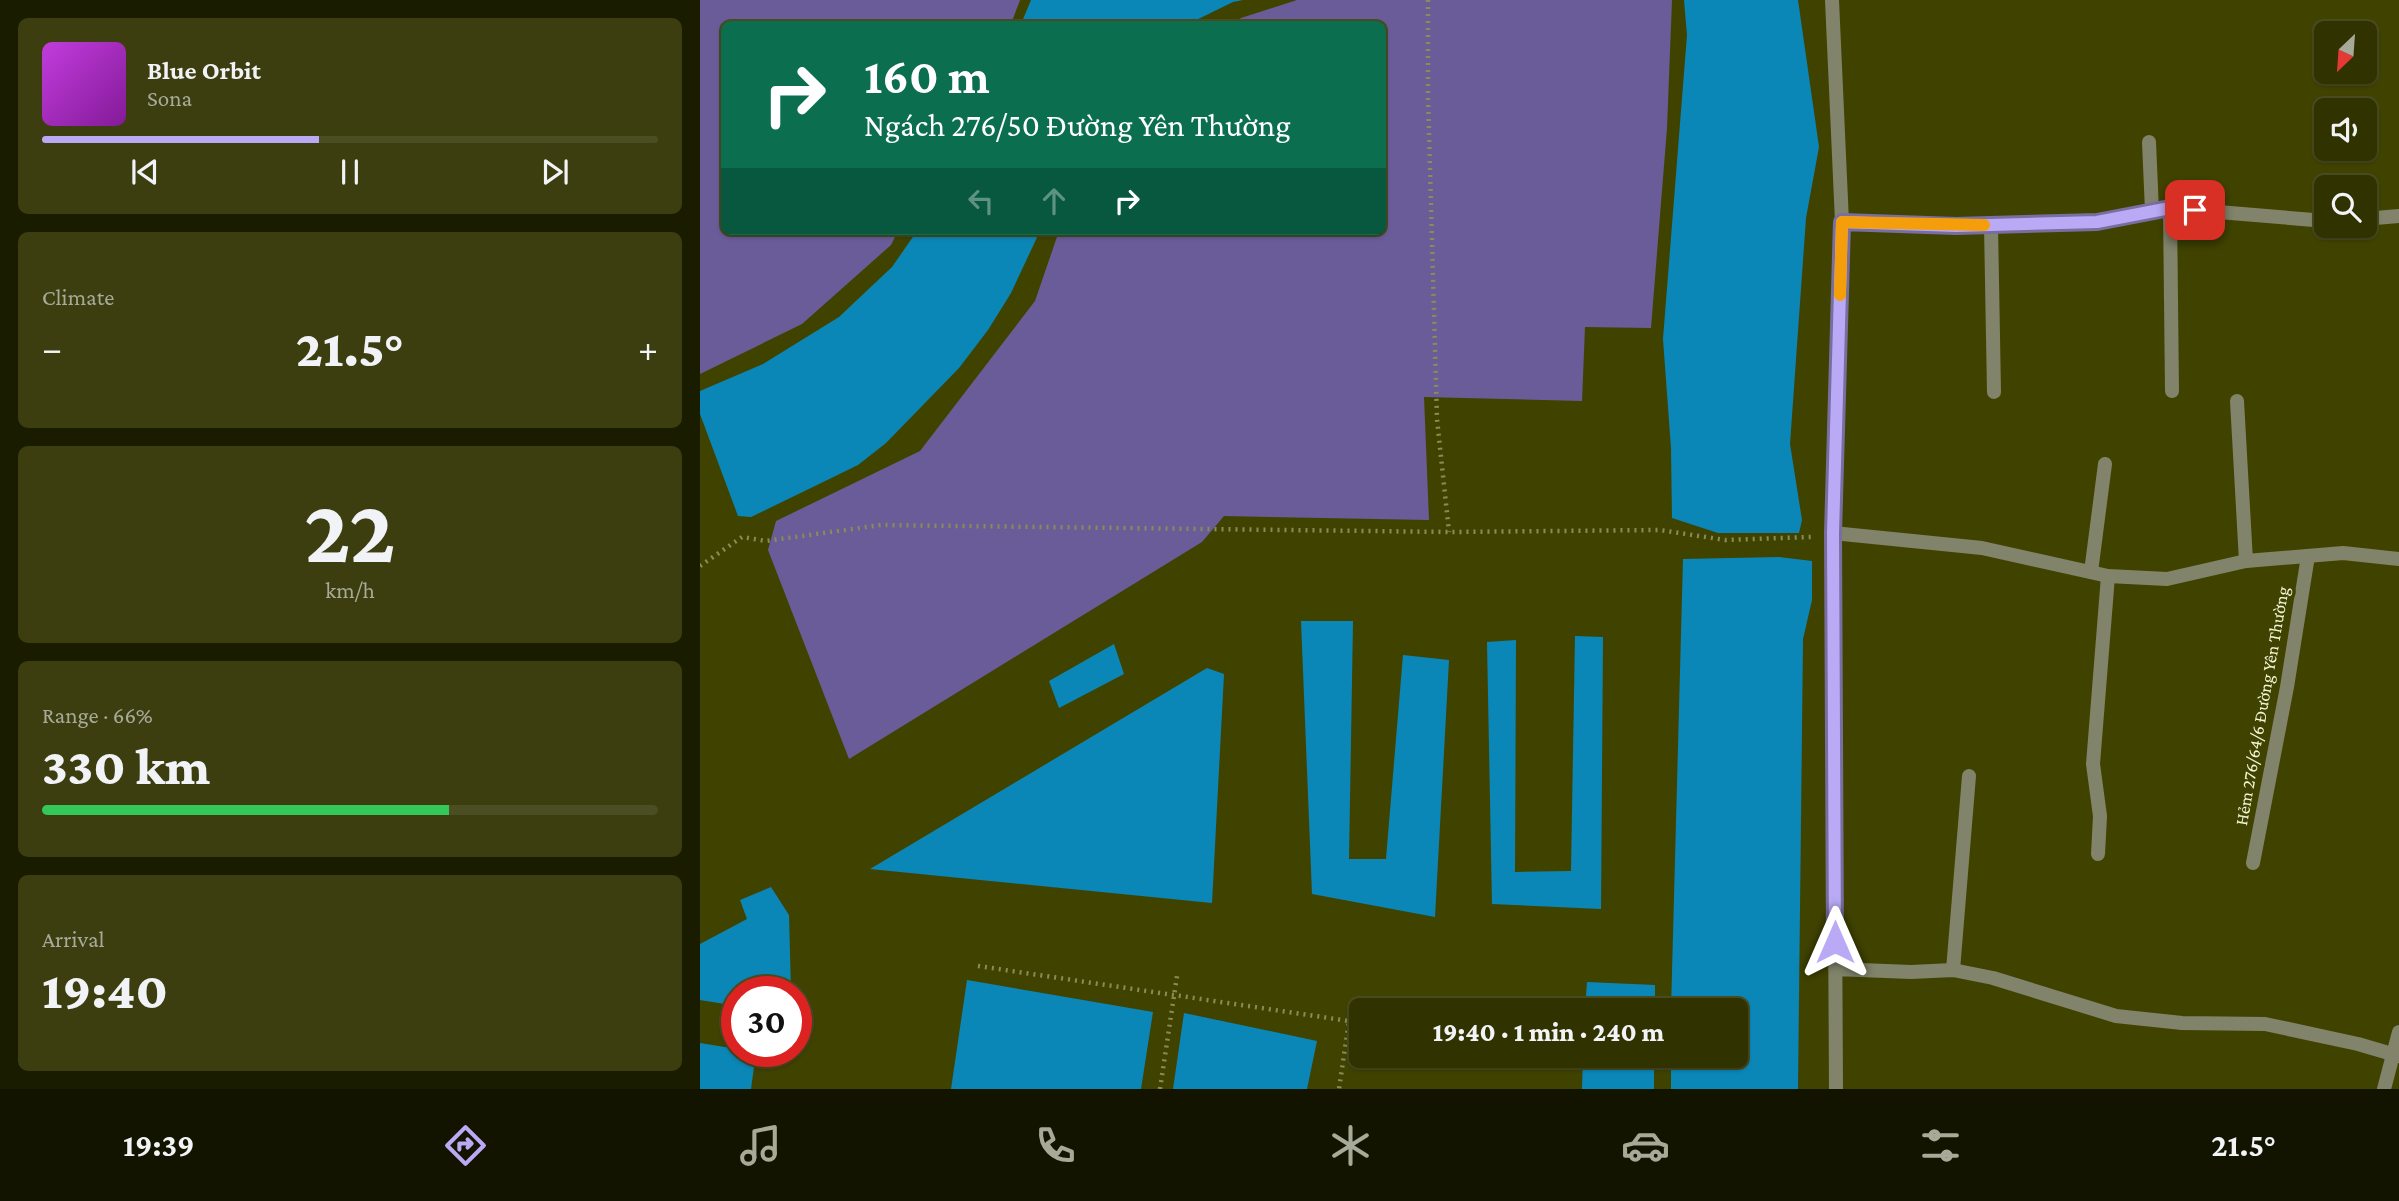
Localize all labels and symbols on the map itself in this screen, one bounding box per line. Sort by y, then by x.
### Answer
north arrow [2314,21,2376,84]
pin [2165,180,2225,240]
street label: Hẻm 276/64/6 Đường Yên Thường [2231,585,2293,827]
position arrow [1798,905,1872,979]
speed limit sign: 30 [721,976,812,1067]

